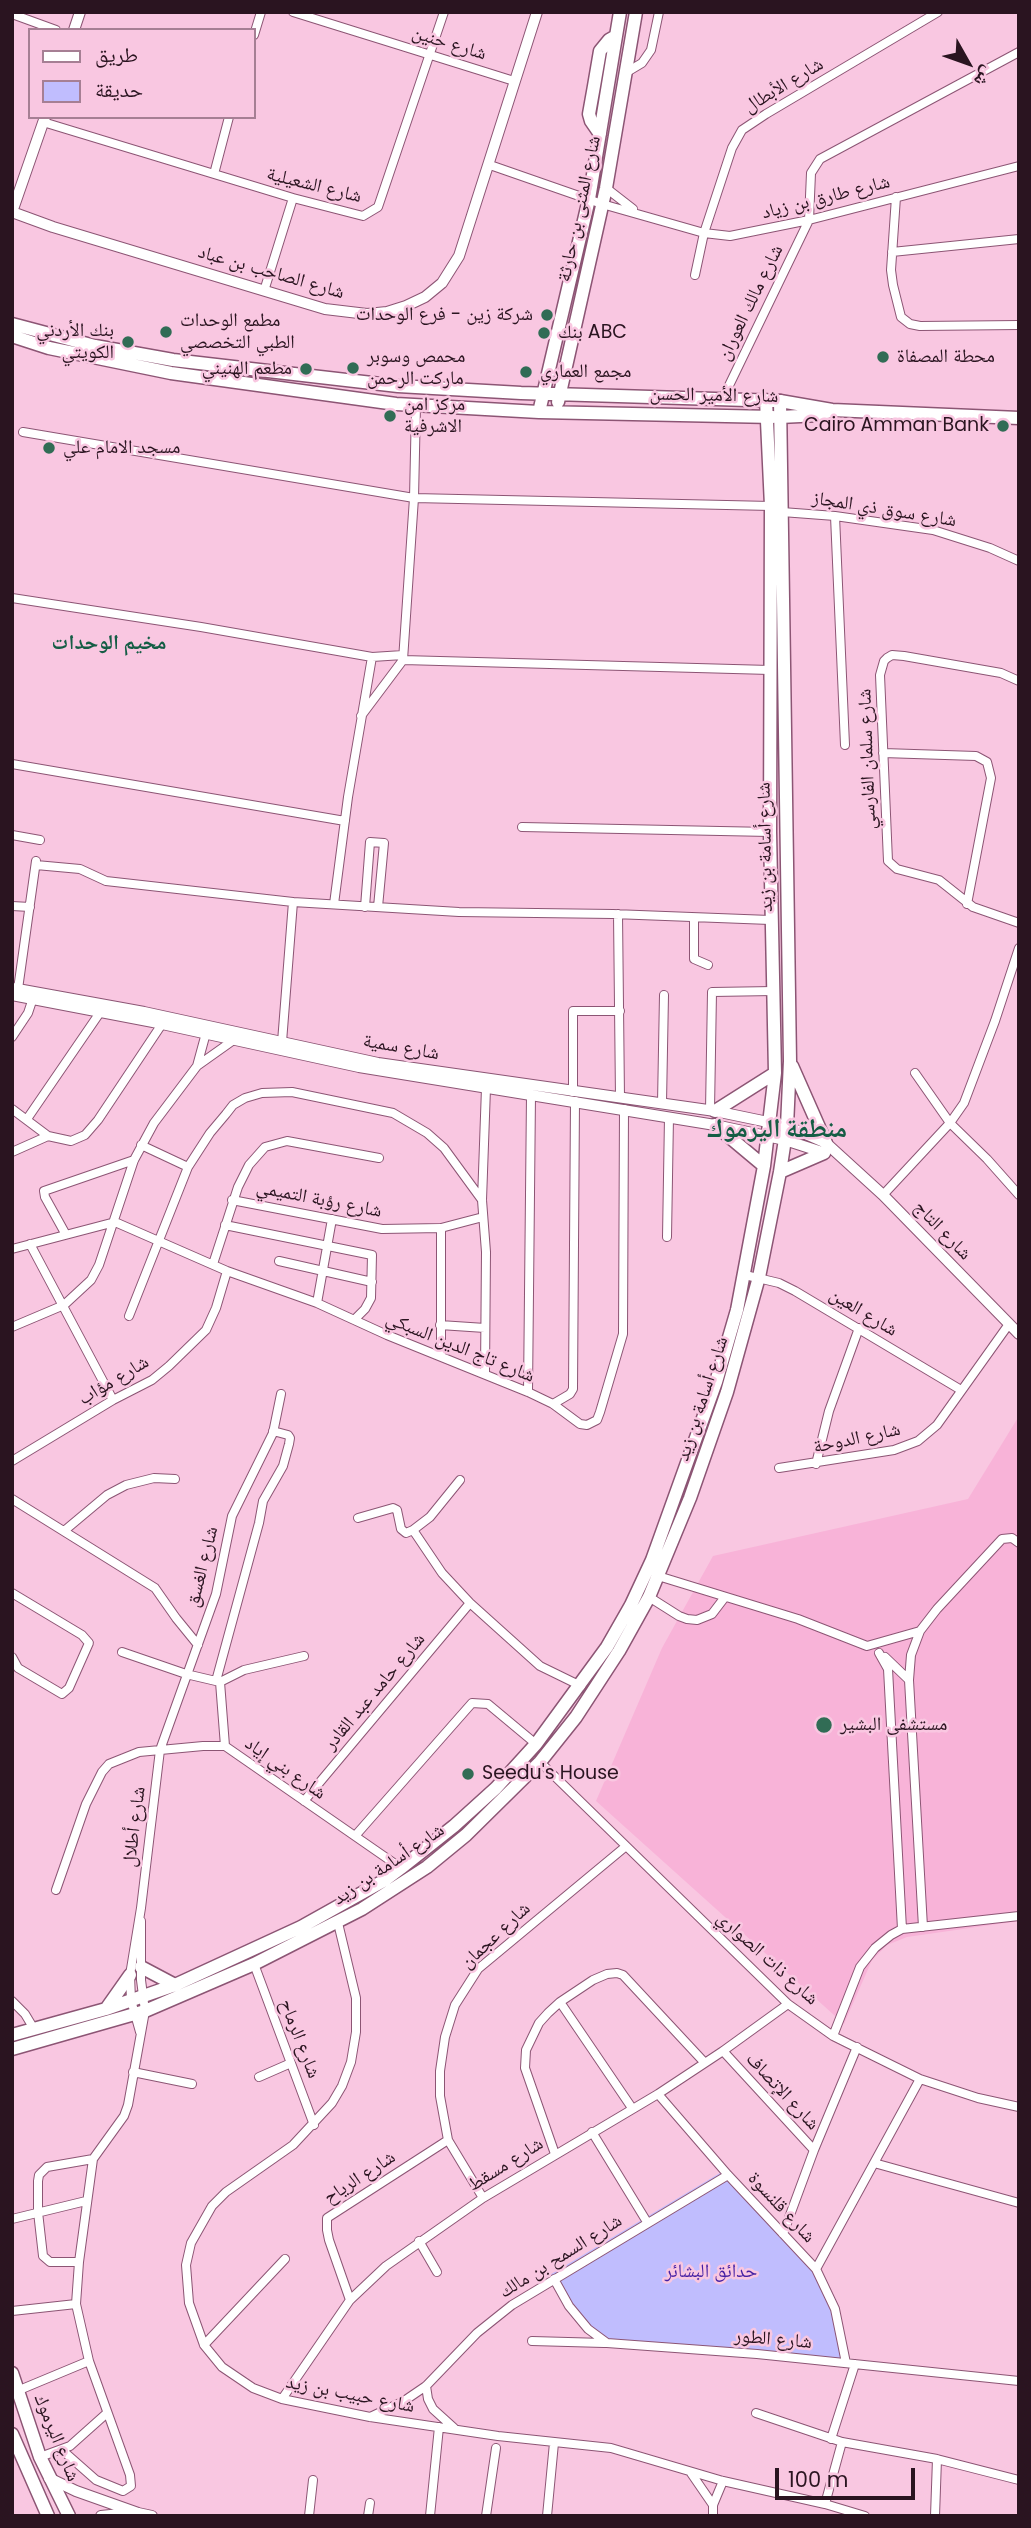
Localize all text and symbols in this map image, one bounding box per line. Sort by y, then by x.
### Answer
street label: شارع حنين [409,22,489,66]
legend [28,28,256,119]
north arrow [933,28,1003,98]
text: طريق [95,40,138,69]
street label: شارع الأبطال [740,53,828,119]
text: ش [968,60,1001,93]
text: حديقة [95,75,143,104]
street label: شارع المثنى بن حارثة [553,134,607,284]
street label: شارع الشعيلية [264,163,364,209]
street label: شارع طارق بن زياد [760,171,892,225]
street label: شارع الصاحب بن عباد [195,241,347,305]
street label: شارع مالك العوران [713,241,789,365]
place label: شركة زين - فرع الوحدات [356,304,533,326]
marker: شركة زين - فرع الوحدات [539,307,555,323]
place label: مطمع الوحدات الطبي التخصصي [180,310,295,354]
place label: بنك الأردني الكويتي [36,320,114,364]
place label: بنك ABC [558,322,627,344]
marker: مطمع الوحدات الطبي التخصصي [158,324,174,340]
marker: بنك ABC [536,325,552,341]
marker: بنك الأردني الكويتي [120,334,136,350]
place label: محمص وسوبر ماركت الرحمن [367,346,465,390]
place label: محطة المصفاة [897,346,995,368]
marker: محطة المصفاة [875,349,891,365]
place label: مطعم الهنيني [202,358,292,380]
marker: محمص وسوبر ماركت الرحمن [345,360,361,376]
marker: مطعم الهنيني [298,361,314,377]
place label: مجمع العماري [540,361,631,383]
marker: مجمع العماري [518,364,534,380]
street label: شارع الأمير الحسن [649,383,779,409]
place label: مركز امن الاشرفية [404,394,465,438]
marker: مركز امن الاشرفية [382,408,398,424]
place label: Cairo Amman Bank [804,415,989,437]
marker: Cairo Amman Bank [995,418,1011,434]
place label: مسجد الامام علي [63,437,180,459]
marker: مسجد الامام علي [41,440,57,456]
street label: شارع سوق ذي المجاز [810,487,958,533]
district label: مخيم الوحدات [52,631,166,657]
street label: شارع سلمان الفارسي [854,688,882,830]
street label: شارع أسامة بن زيد [753,782,779,912]
street label: شارع سمية [361,1030,441,1066]
district label: منطقة اليرموك [707,1114,847,1146]
street label: شارع رؤبة التميمي [254,1177,384,1223]
street label: شارع التاج [908,1197,976,1265]
street label: شارع العين [825,1284,901,1342]
street label: شارع تاج الدين السبكي [382,1308,538,1388]
street label: شارع أسامة بن زيد [672,1334,734,1464]
street label: شارع مؤاب [75,1351,153,1411]
street label: شارع الدوحة [811,1419,903,1459]
street label: شارع الغسق [182,1524,224,1610]
street label: شارع حامد عبد القادر [319,1629,431,1755]
place label: مستشفى البشير [840,1714,947,1736]
marker: مستشفى البشير [814,1715,834,1735]
street label: شارع بني إياد [240,1733,330,1805]
place label: Seedu's House [482,1763,619,1785]
marker: Seedu's House [460,1766,476,1782]
street label: شارع أطلال [119,1785,151,1869]
street label: شارع أسامة بن زيد [329,1819,449,1911]
street label: شارع عجمان [456,1898,536,1974]
street label: شارع ذات الصواري [711,1907,823,2011]
street label: شارع الرماح [273,1996,325,2082]
street label: شارع الإتصاف [740,2048,824,2136]
street label: شارع مسقط [464,2133,548,2197]
street label: شارع الرياح [320,2146,400,2210]
street label: شارع قلنسوة [742,2168,820,2248]
street label: شارع السمح بن مالك [495,2210,627,2304]
park label: حدائق البشائر [665,2261,757,2283]
street label: شارع الطور [733,2325,813,2355]
street label: شارع حبيب بن زيد [284,2371,416,2419]
street label: شارع اليرموك [28,2391,84,2485]
scale bar [779,2454,919,2498]
text: 100 m [788,2465,848,2494]

